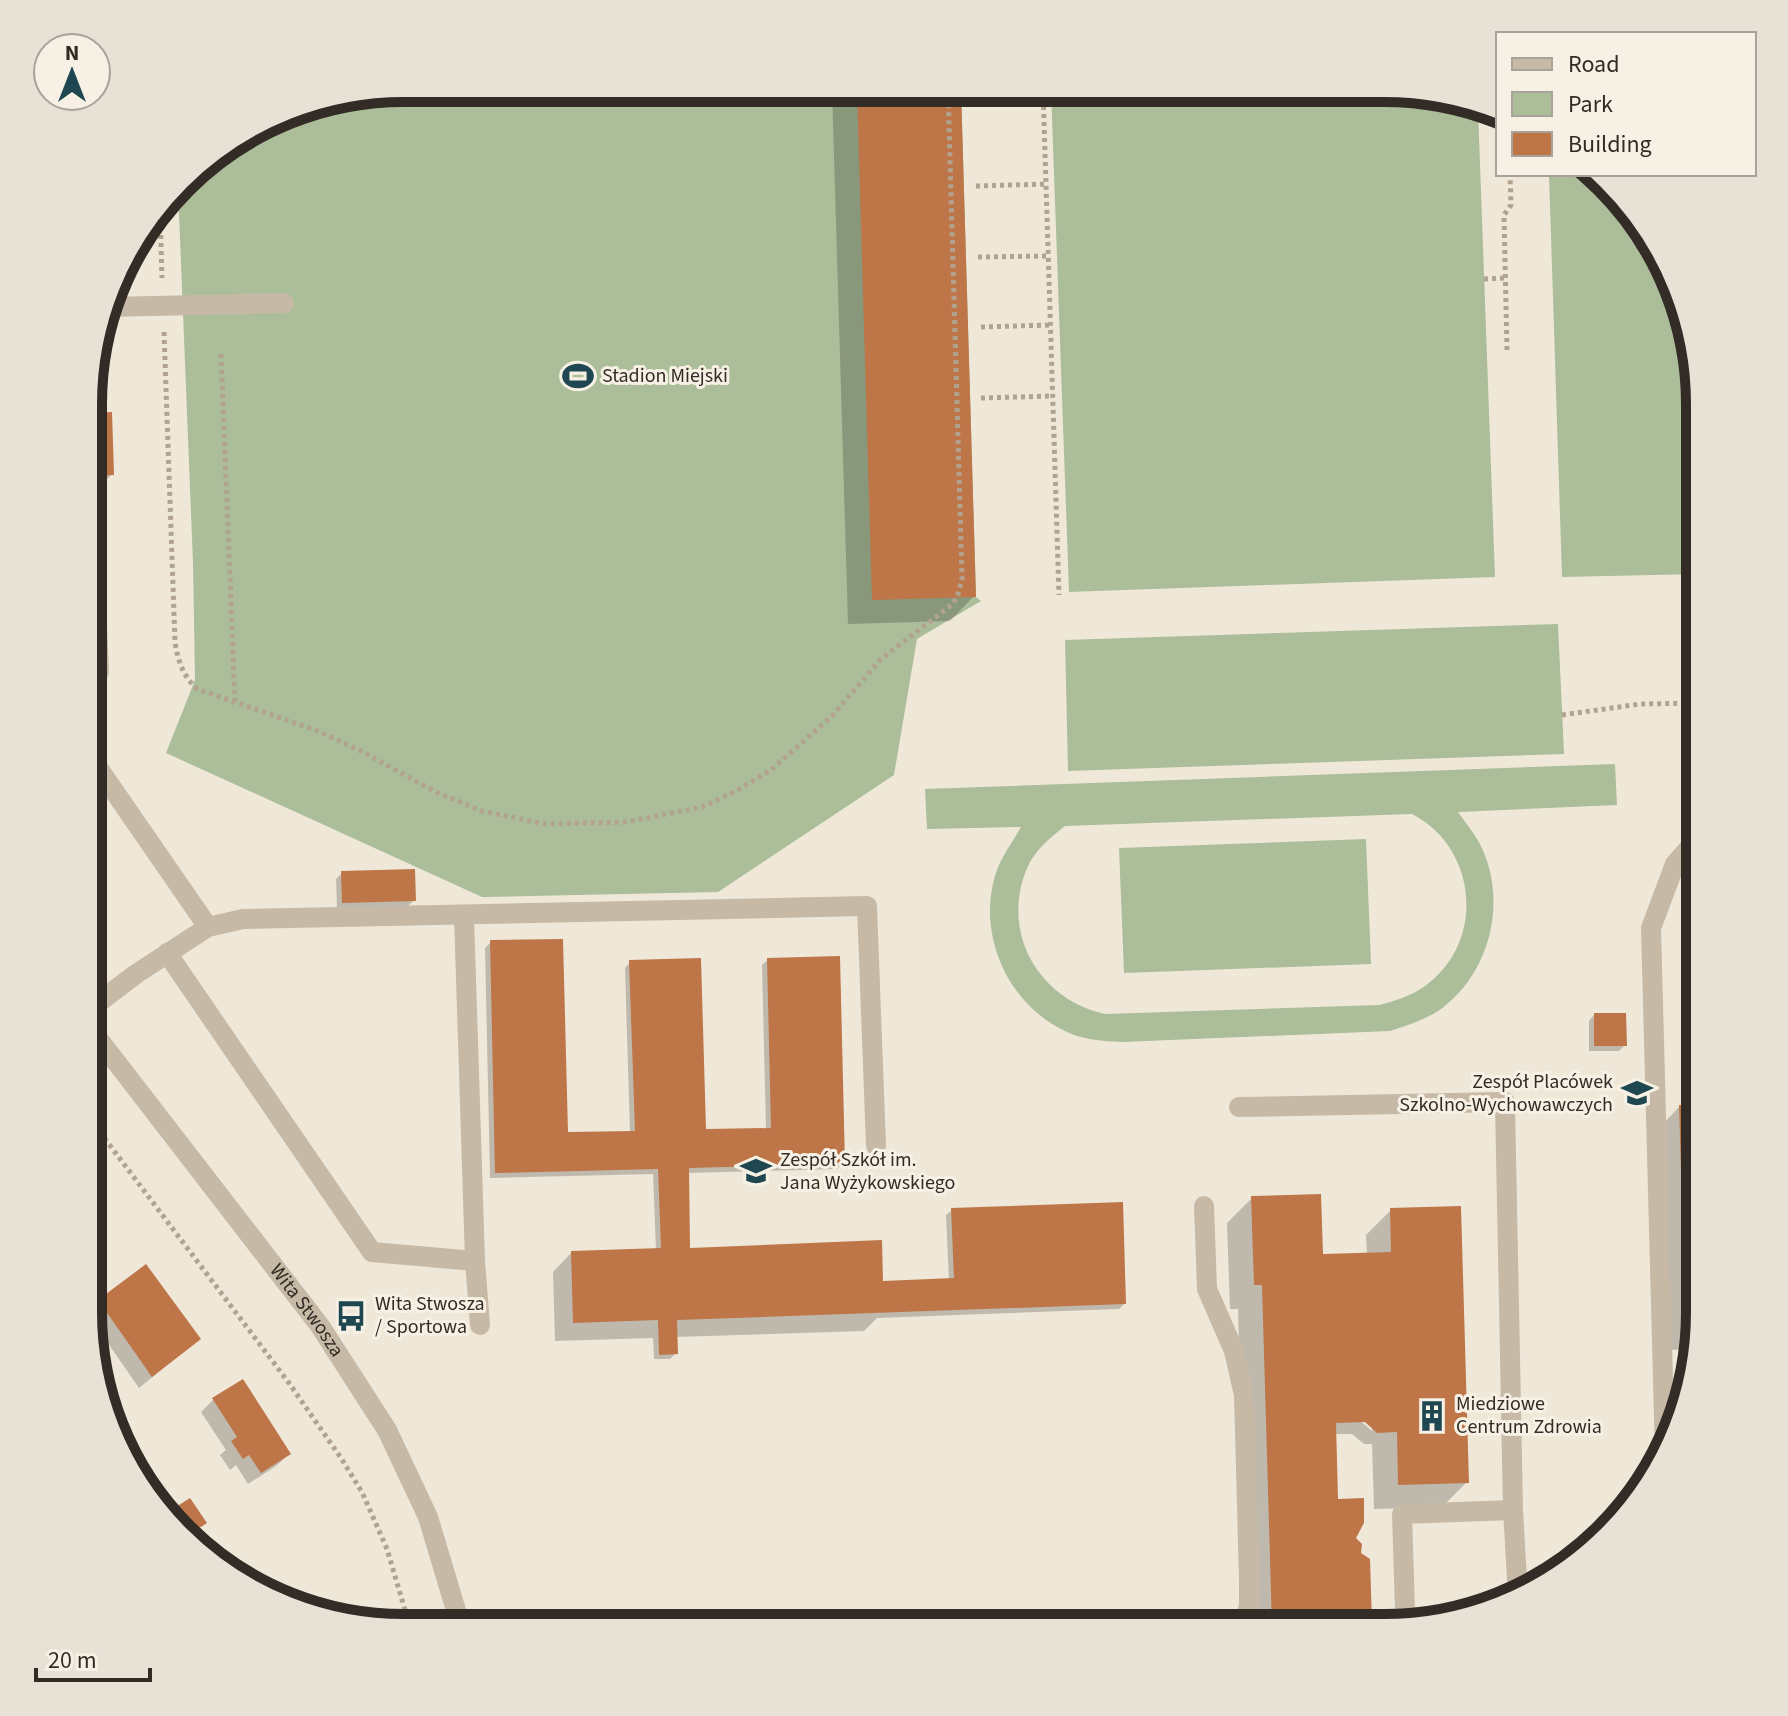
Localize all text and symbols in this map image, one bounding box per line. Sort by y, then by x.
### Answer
north arrow [32,32,112,112]
legend [1496,32,1756,176]
text: N [65,37,79,69]
text: Road [1568,47,1620,82]
text: Park [1568,87,1613,122]
text: Building [1568,127,1652,162]
sports icon: Stadion Miejski [561,359,595,393]
place label: Stadion Miejski [602,362,728,390]
place label: Zespół Placówek Szkolno-Wychowawczych [1399,1068,1613,1119]
school or university icon: Zespół Placówek Szkolno-Wychowawczych [1620,1076,1654,1110]
place label: Zespół Szkół im. Jana Wyżykowskiego [780,1146,955,1197]
school or university icon: Zespół Szkół im. Jana Wyżykowskiego [739,1154,773,1188]
street label: Wita Stwosza [263,1258,350,1363]
place label: Wita Stwosza / Sportowa [375,1290,485,1341]
bus stop icon: Wita Stwosza / Sportowa [334,1299,368,1333]
place label: Miedziowe Centrum Zdrowia [1456,1390,1602,1441]
building icon: Miedziowe Centrum Zdrowia [1415,1399,1449,1433]
scale bar [36,1632,150,1682]
text: 20 m [48,1643,97,1678]

